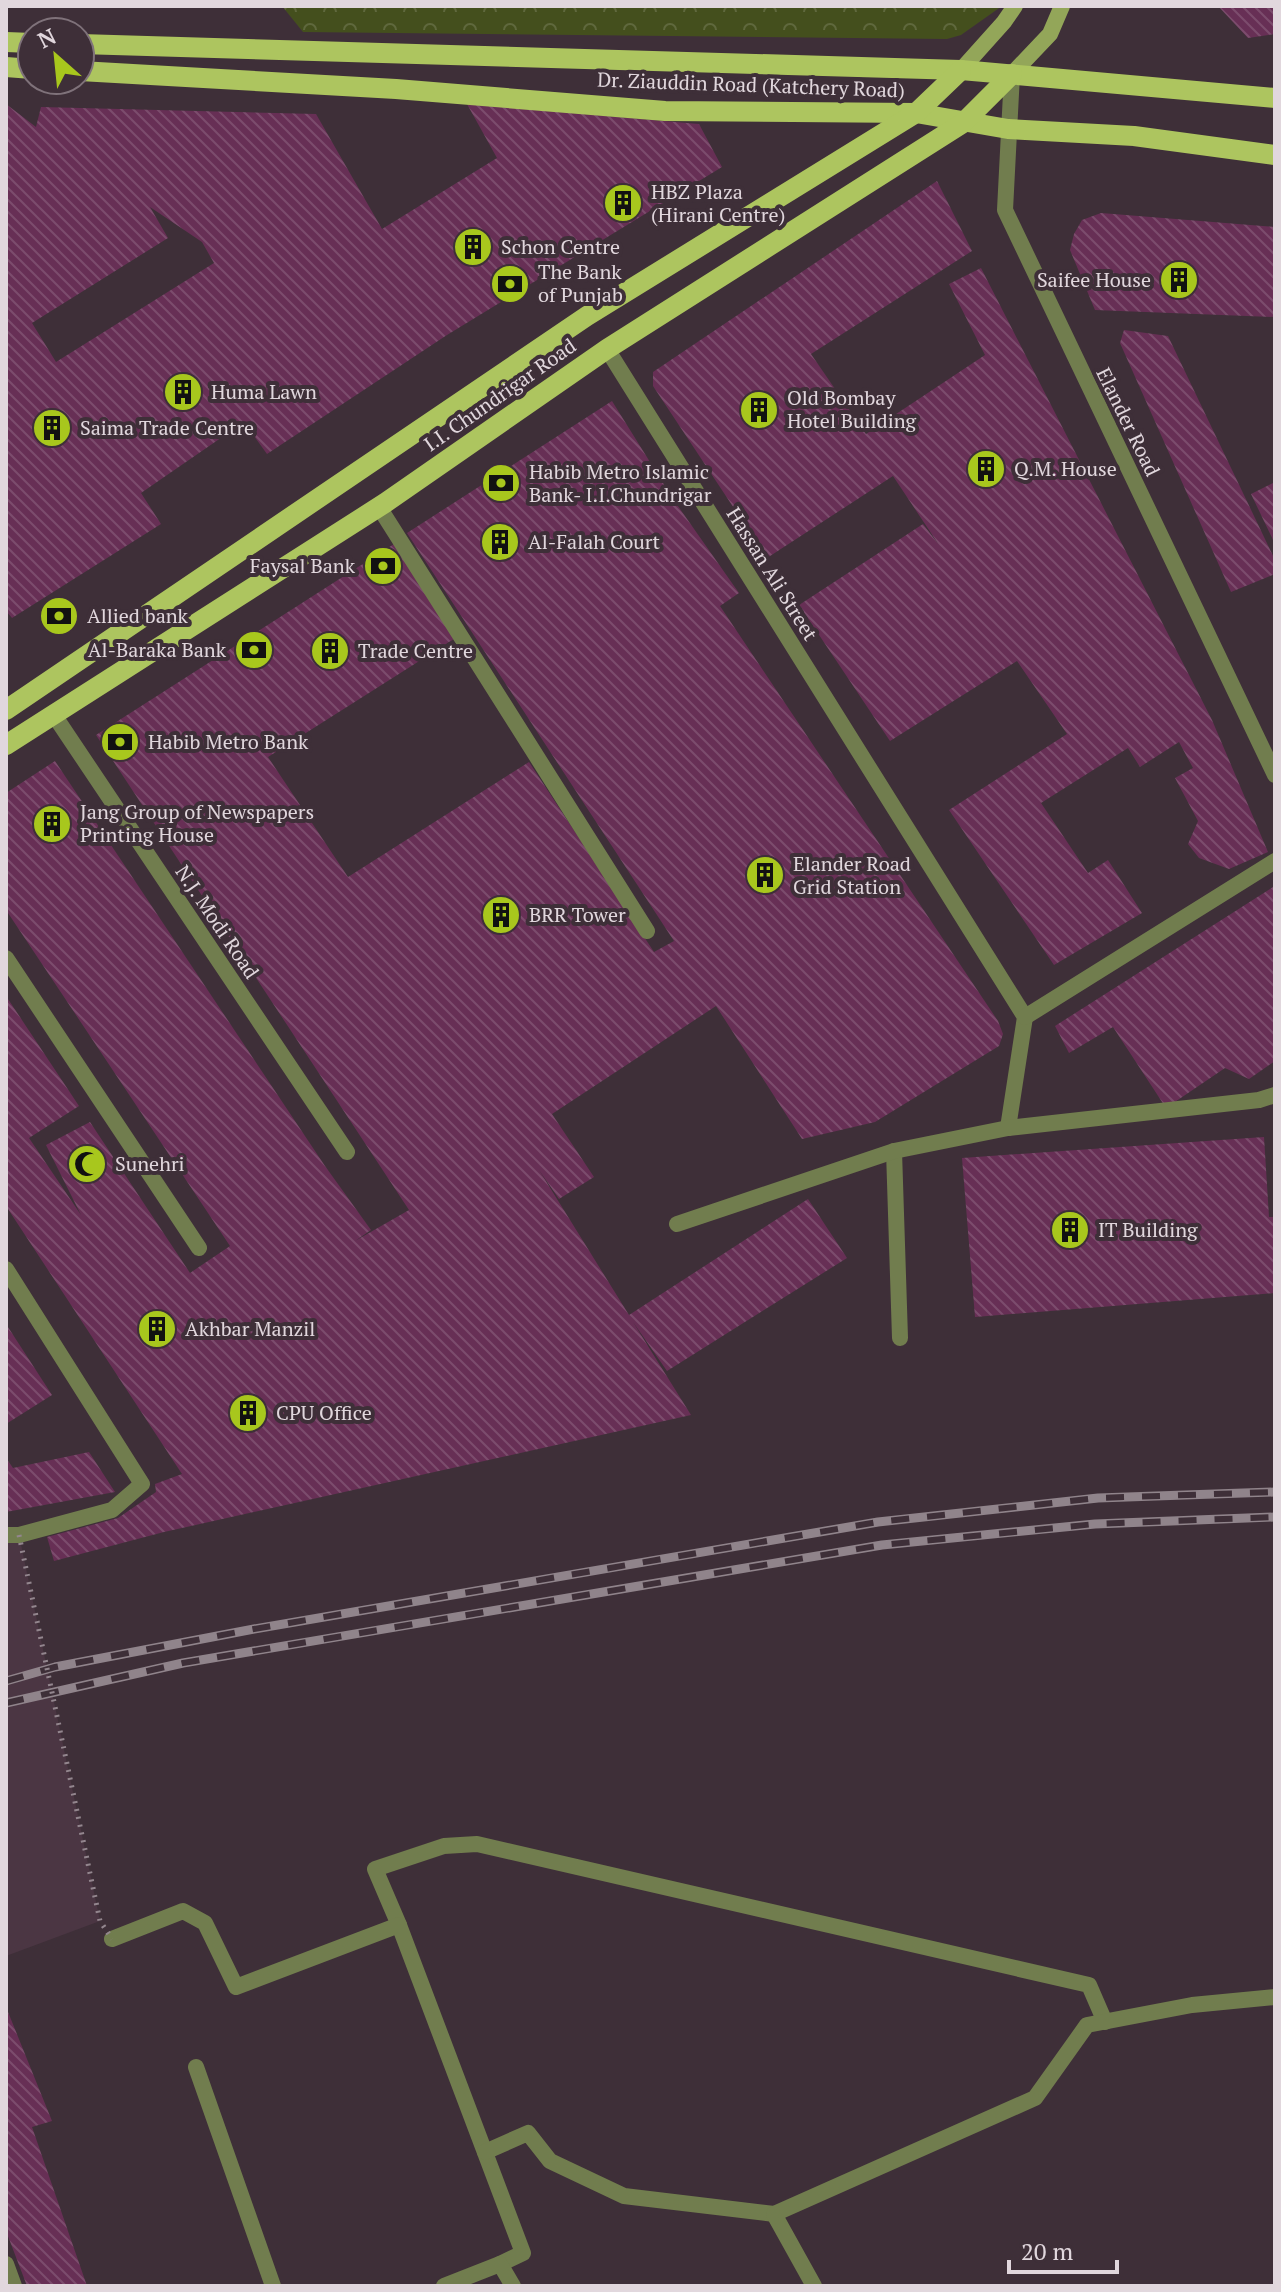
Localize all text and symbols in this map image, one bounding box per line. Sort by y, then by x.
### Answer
north arrow [16,16,96,96]
text: N [33,21,61,54]
street label: Dr. Ziauddin Road (Katchery Road) [597,66,905,103]
place label: HBZ Plaza (Hirani Centre) [651,178,785,228]
building icon: HBZ Plaza (Hirani Centre) [602,182,644,224]
building icon: Schon Centre [452,226,494,268]
place label: Schon Centre [501,233,620,260]
place label: The Bank of Punjab [538,258,623,308]
building icon: Saifee House [1158,259,1200,301]
bank icon: The Bank of Punjab [489,263,531,305]
place label: Saifee House [1037,266,1151,293]
street label: I.I. Chundrigar Road [418,332,581,457]
street label: Elander Road [1090,363,1166,481]
building icon: Huma Lawn [162,371,204,413]
place label: Huma Lawn [211,378,317,405]
place label: Old Bombay Hotel Building [787,384,917,434]
building icon: Old Bombay Hotel Building [738,389,780,431]
building icon: Saima Trade Centre [31,407,73,449]
place label: Saima Trade Centre [80,414,254,441]
building icon: Q.M. House [965,448,1007,490]
place label: Q.M. House [1014,455,1117,482]
place label: Habib Metro Islamic Bank- I.I.Chundrigar [529,458,712,508]
bank icon: Habib Metro Islamic Bank- I.I.Chundrigar [480,462,522,504]
street label: Hassan Ali Street [721,502,825,646]
building icon: Al-Falah Court [479,521,521,563]
place label: Al-Falah Court [528,528,660,555]
bank icon: Faysal Bank [362,545,404,587]
place label: Faysal Bank [250,552,356,579]
bank icon: Allied bank [38,595,80,637]
place label: Allied bank [87,602,189,629]
bank icon: Al-Baraka Bank [233,629,275,671]
building icon: Trade Centre [309,630,351,672]
place label: Al-Baraka Bank [88,636,227,663]
place label: Trade Centre [358,637,473,664]
bank icon: Habib Metro Bank [99,721,141,763]
place label: Habib Metro Bank [148,728,309,755]
place label: Jang Group of Newspapers Printing House [80,798,314,848]
building icon: Jang Group of Newspapers Printing House [31,803,73,845]
place label: Elander Road Grid Station [793,850,911,900]
building icon: Elander Road Grid Station [744,854,786,896]
street label: N.J. Modi Road [169,860,265,984]
building icon: BRR Tower [480,894,522,936]
place label: BRR Tower [529,901,626,928]
mosque icon: Sunehri [66,1143,108,1185]
place label: Sunehri [115,1150,185,1177]
building icon: IT Building [1049,1209,1091,1251]
place label: IT Building [1098,1216,1198,1243]
building icon: Akhbar Manzil [136,1308,178,1350]
place label: Akhbar Manzil [185,1315,315,1342]
building icon: CPU Office [227,1392,269,1434]
place label: CPU Office [276,1399,372,1426]
scale bar [1009,2224,1117,2274]
text: 20 m [1021,2235,1073,2267]

